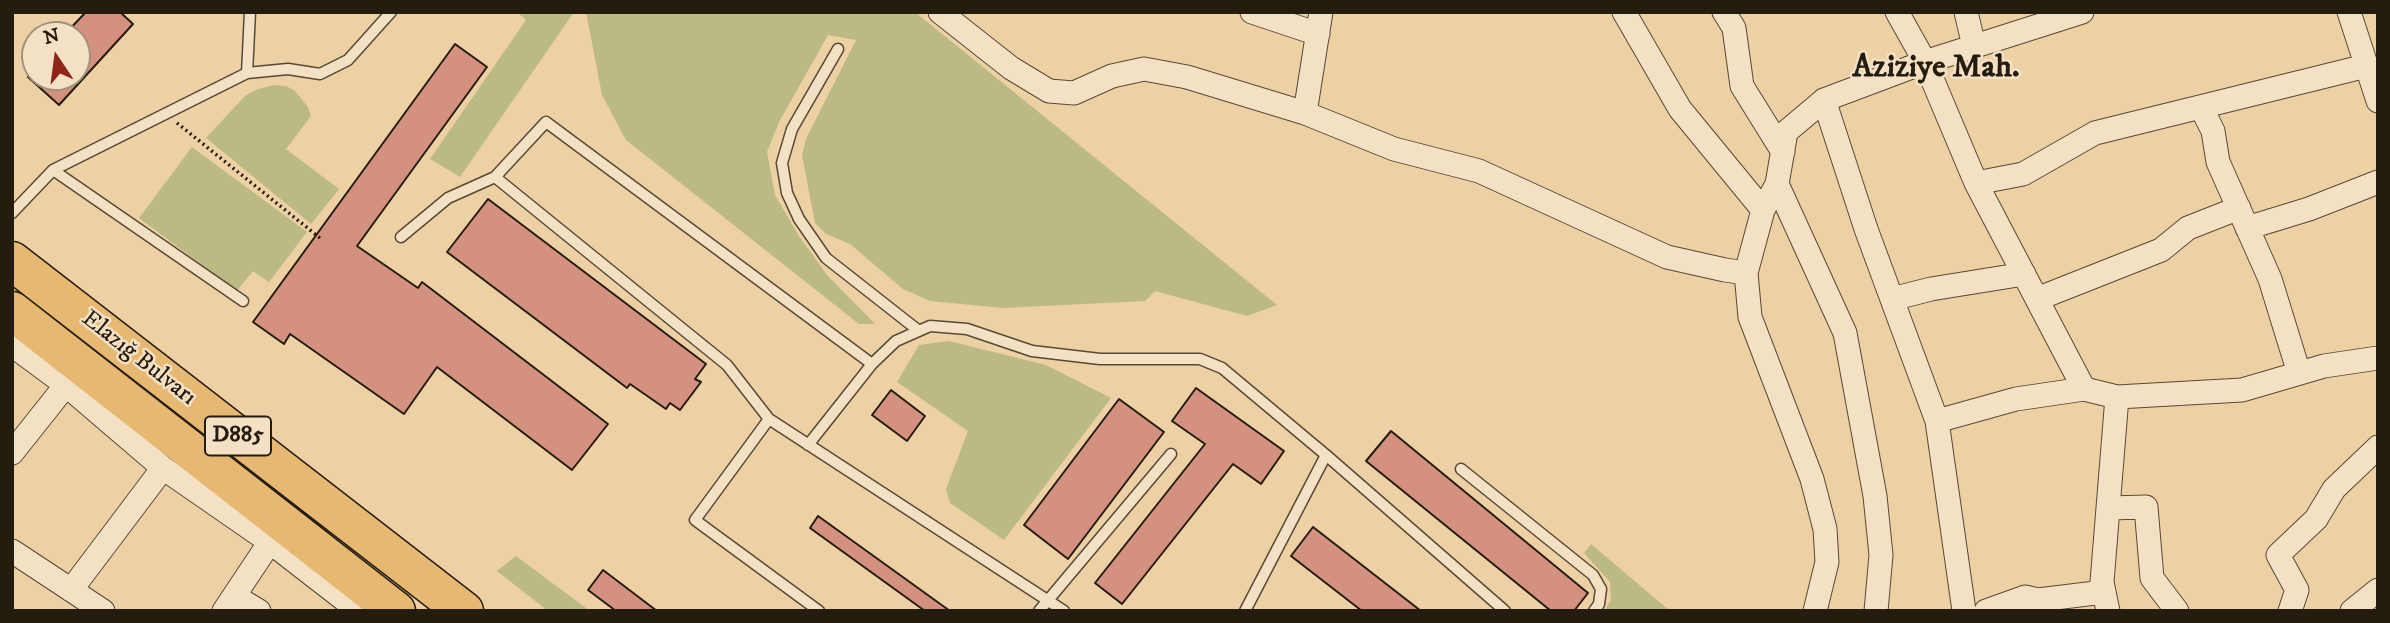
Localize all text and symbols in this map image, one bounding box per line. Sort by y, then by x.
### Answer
north arrow [21,21,91,91]
text: N [41,24,62,50]
district label: Aziziye Mah. [1852,50,2020,88]
street label: Elazığ Bulvarı [75,305,201,413]
road number: D885 [205,416,271,456]

